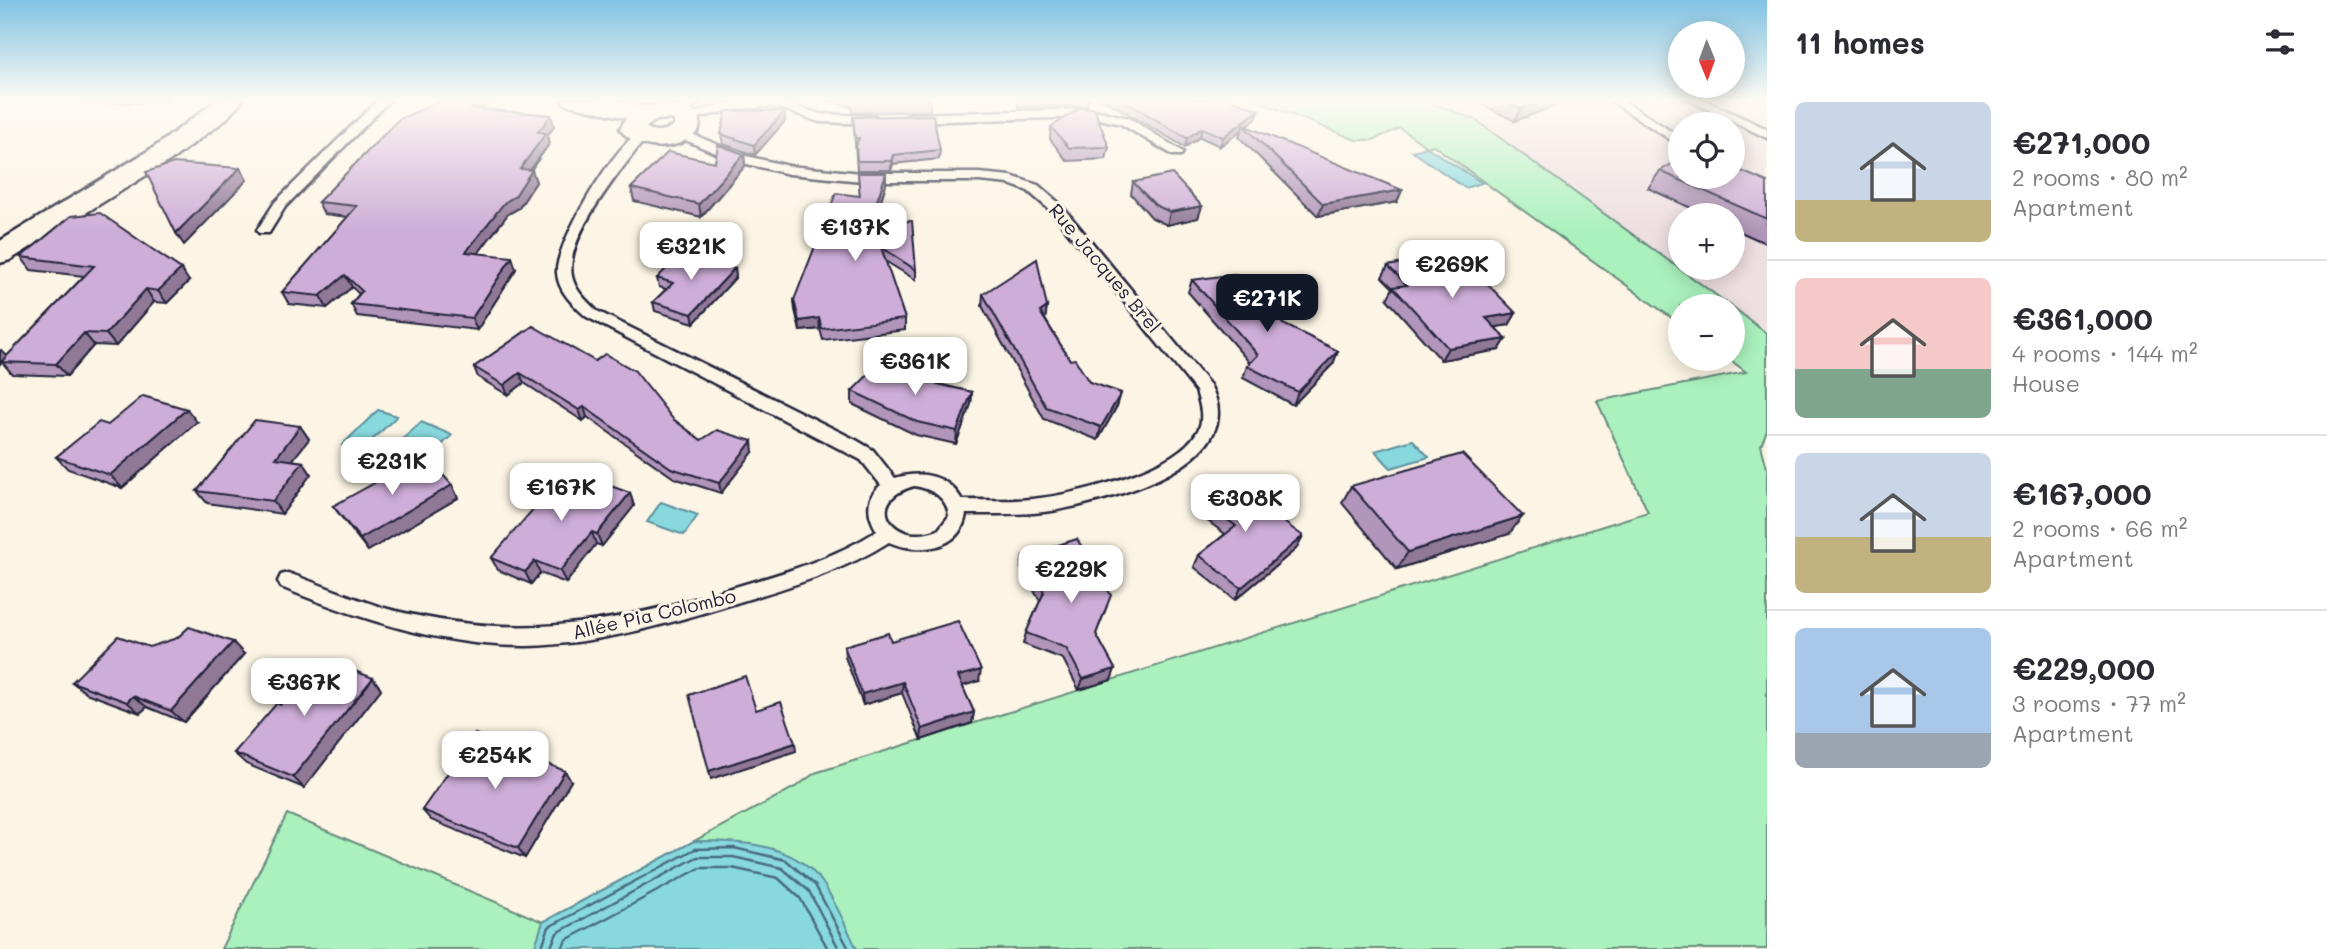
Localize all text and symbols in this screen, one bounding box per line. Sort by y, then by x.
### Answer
north arrow [1668,21,1745,98]
map controls [1668,21,1745,371]
text: 11 homes [1795,22,1925,62]
icon: filters [2261,23,2299,61]
button: locate [1668,112,1745,189]
text: €271,000 [2012,122,2150,162]
icon: home [1851,130,1935,214]
text: 2 rooms · 80 m² [2012,162,2188,192]
text: Apartment [2012,192,2134,222]
street label: Rue Jacques Brel [1044,198,1167,338]
button: + [1668,203,1745,280]
pin: €137K [806,204,904,263]
text: €137K [820,211,890,241]
pin: €321K [642,222,740,282]
text: €321K [656,230,726,260]
pin: €269K [1403,240,1501,300]
text: €269K [1415,248,1489,278]
pin: €271K [1218,274,1316,334]
text: €271K [1232,282,1302,312]
button: − [1668,294,1745,371]
text: €361,000 [2012,298,2153,338]
icon: home [1851,306,1935,390]
pin: €361K [866,338,964,397]
text: 4 rooms · 144 m² [2012,338,2198,368]
text: €361K [879,345,951,375]
text: House [2012,368,2080,398]
pin: €231K [343,438,441,497]
text: €231K [357,445,427,475]
pin: €167K [512,463,610,523]
text: €167K [526,471,596,501]
text: €167,000 [2012,473,2152,513]
pin: €308K [1196,475,1294,534]
icon: home [1851,481,1935,565]
text: €308K [1207,482,1283,512]
text: 2 rooms · 66 m² [2012,513,2187,543]
text: Apartment [2012,543,2134,573]
pin: €229K [1022,546,1120,605]
text: €229K [1034,553,1108,583]
street label: Allée Pia Colombo [570,583,738,644]
text: €229,000 [2012,648,2155,688]
icon: home [1851,656,1935,740]
pin: €367K [255,658,353,718]
text: €367K [267,666,341,696]
text: 3 rooms · 77 m² [2012,688,2186,718]
text: Apartment [2012,718,2134,748]
pin: €254K [446,732,544,791]
text: €254K [458,739,532,769]

